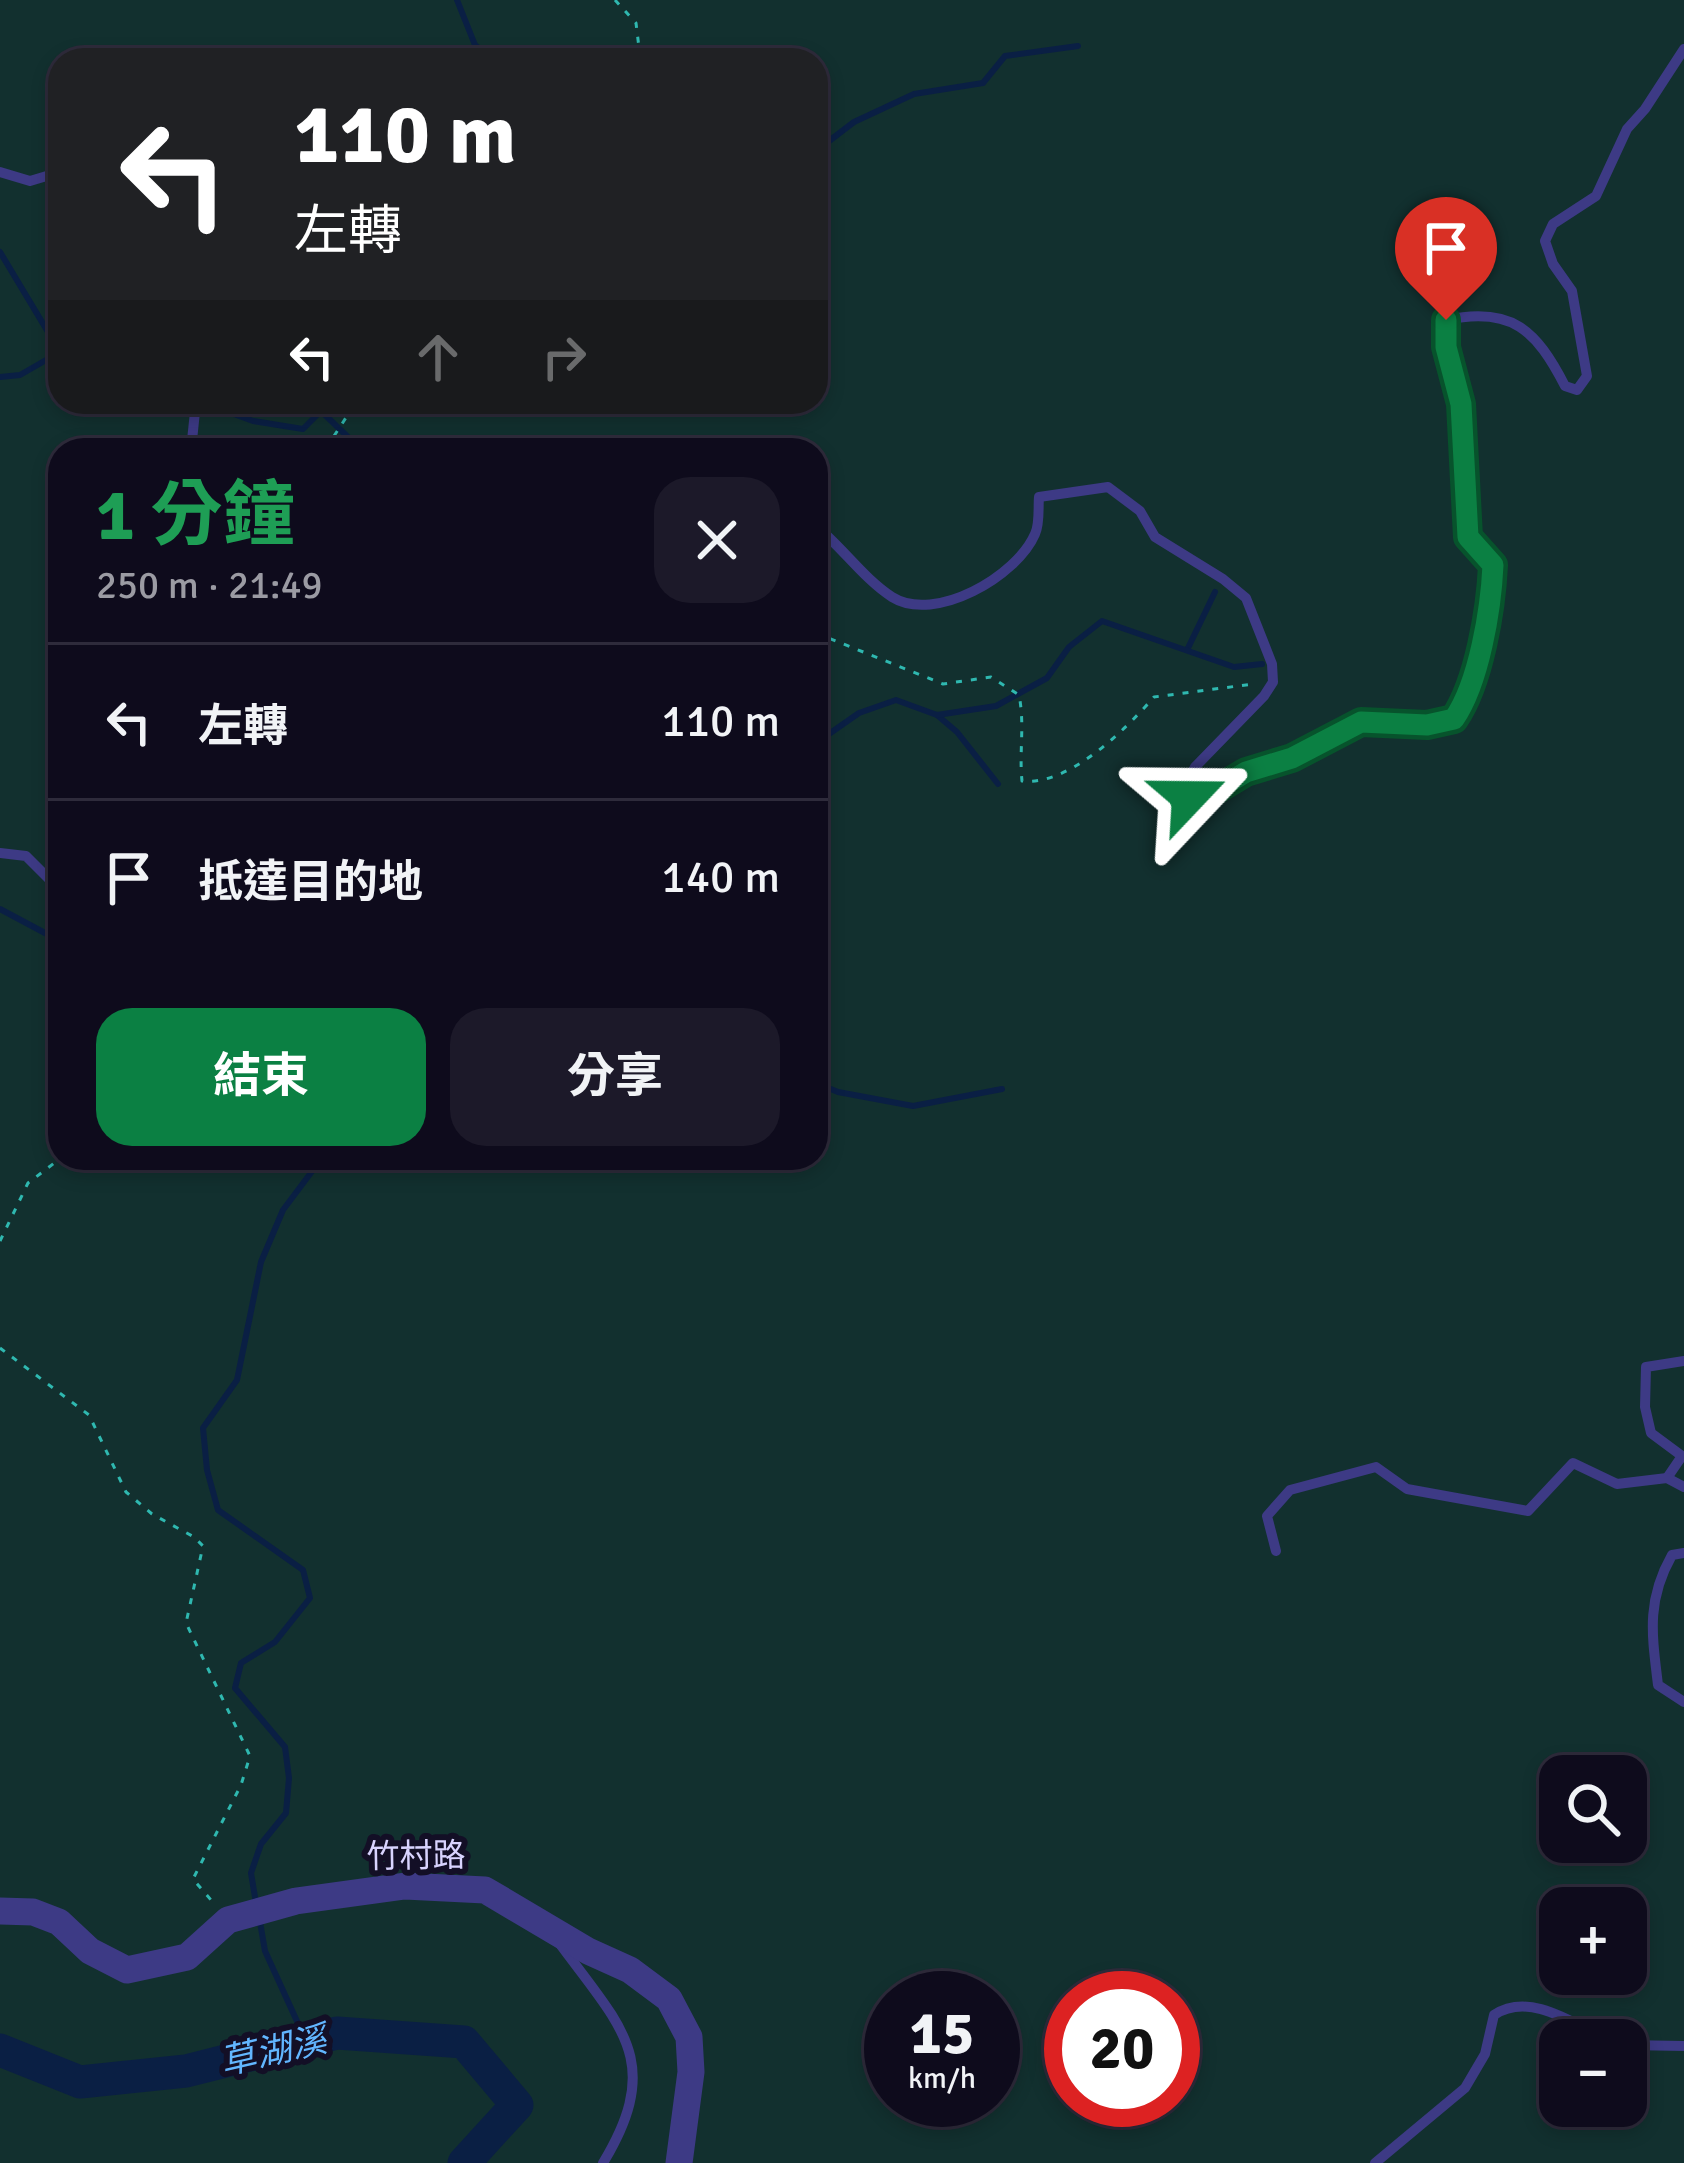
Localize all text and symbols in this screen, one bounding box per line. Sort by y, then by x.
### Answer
text: 110 m [294,83,516,187]
icon: left [96,96,252,252]
pin [1395,197,1497,320]
text: 左轉 [294,198,402,265]
icon: arrive [1413,215,1479,281]
icon: left [279,324,345,390]
icon: ahead [405,324,471,390]
icon: right [531,324,597,390]
text: 1 分鐘 [96,471,295,560]
button: close [654,477,780,603]
text: 250 m · 21:49 [96,561,323,609]
icon: left [96,689,162,755]
text: 110 m [661,694,780,749]
text: 左轉 [198,699,288,754]
position arrow [1126,734,1252,860]
icon: arrive [96,845,162,911]
text: 140 m [661,850,780,905]
text: 抵達目的地 [198,855,423,910]
button: 結束 [96,1008,426,1146]
button: 分享 [450,1008,780,1146]
map controls [1539,1755,1647,2127]
button: search [1539,1755,1647,1863]
street label: 竹村路 [366,1835,466,1878]
button: + [1539,1887,1647,1995]
speed limit sign: 20 [1044,1971,1200,2127]
text: 15 [910,1997,974,2071]
water label: 草湖溪 [216,2016,336,2086]
button: − [1539,2019,1647,2127]
text: km/h [908,2060,976,2097]

